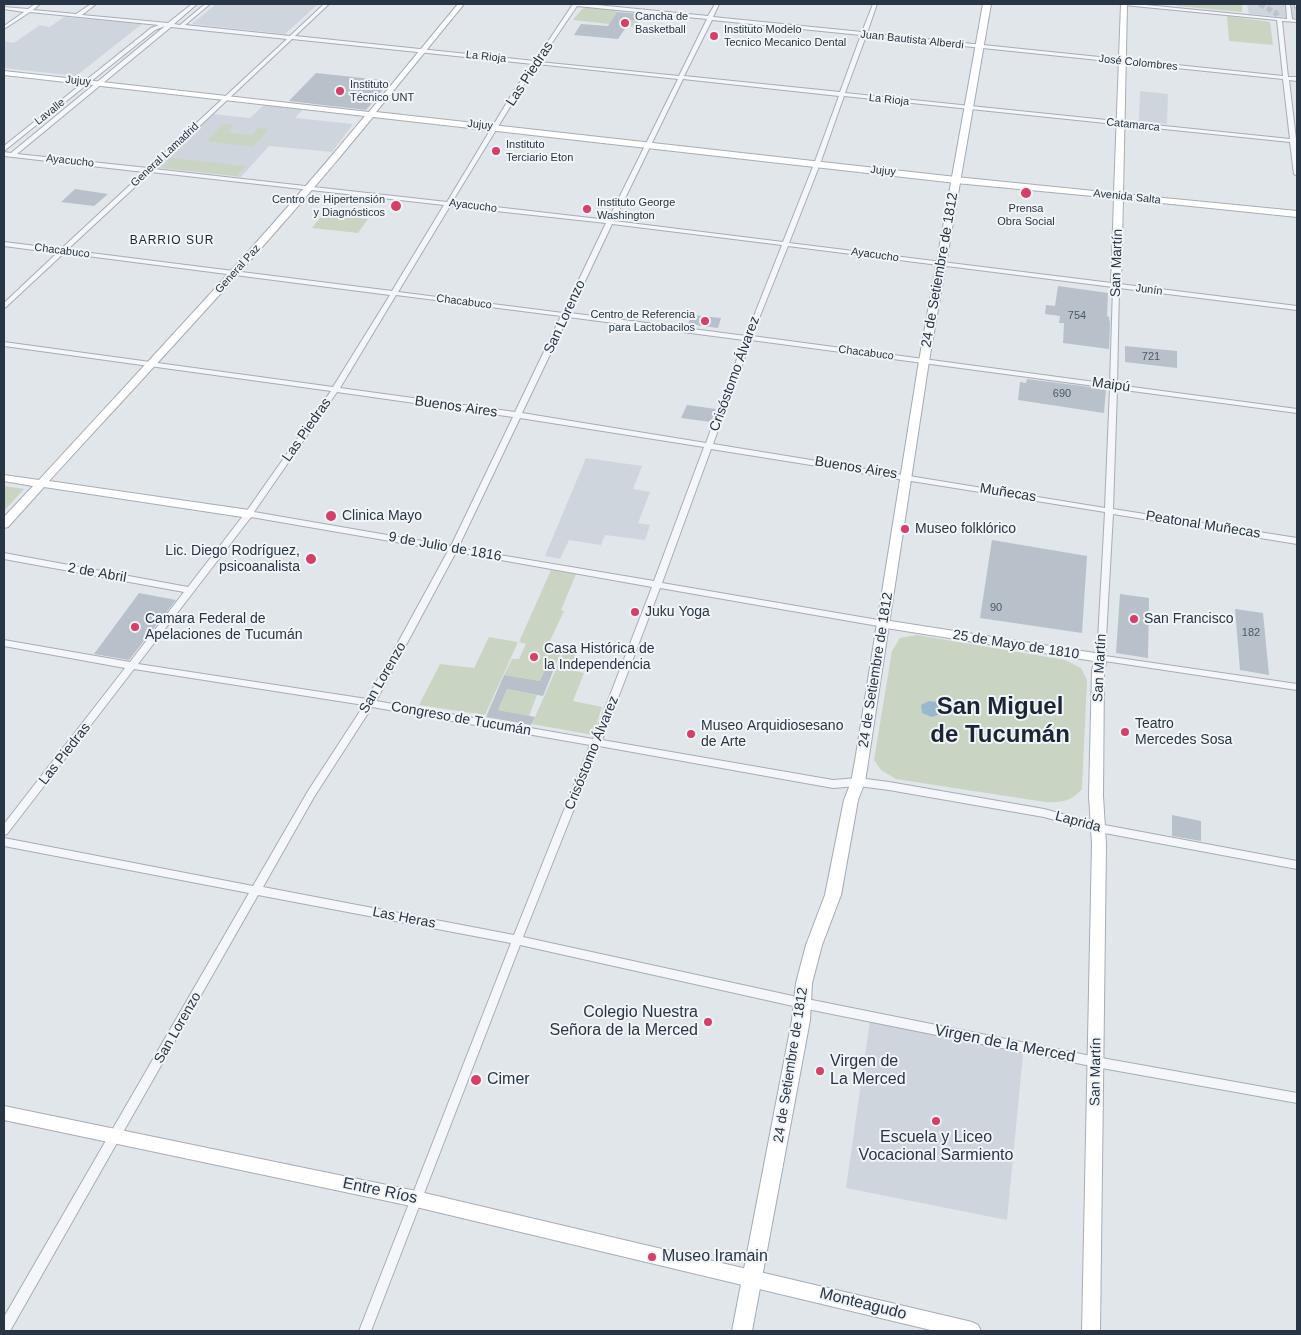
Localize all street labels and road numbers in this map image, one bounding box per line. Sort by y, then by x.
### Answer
street label: Juan Bautista Alberdi [860,28,964,52]
street label: Las Piedras [503,38,557,110]
street label: La Rioja [465,48,507,66]
street label: José Colombres [1098,52,1178,74]
street label: Jujuy [65,73,91,89]
street label: La Rioja [868,91,910,109]
street label: Lavalle [32,96,68,128]
street label: Catamarca [1106,116,1160,134]
street label: Jujuy [467,117,493,133]
street label: General Lamadrid [128,120,202,190]
street label: Ayacucho [45,152,95,170]
street label: Jujuy [870,163,896,179]
street label: Avenida Salta [1093,187,1161,207]
street label: 24 de Setiembre de 1812 [918,191,962,349]
street label: Ayacucho [448,197,498,215]
street label: San Martín [1107,228,1127,298]
street label: Chacabuco [34,241,90,261]
street label: General Paz [213,242,263,296]
street label: Ayacucho [850,245,900,265]
street label: San Lorenzo [541,277,589,357]
street label: Junín [1135,282,1163,298]
street label: Chacabuco [436,292,492,312]
street label: Crisóstomo Álvarez [706,314,764,434]
street label: Chacabuco [838,343,894,363]
street label: Maipú [1091,374,1131,396]
street label: Buenos Aires [414,393,498,421]
street label: Las Piedras [279,395,335,465]
street label: Buenos Aires [814,453,898,483]
street label: Muñecas [979,480,1037,506]
street label: Peatonal Muñecas [1144,508,1262,542]
street label: 9 de Julio de 1816 [387,529,503,565]
street label: 2 de Abril [66,560,128,586]
street label: 24 de Setiembre de 1812 [855,591,897,749]
street label: 25 de Mayo de 1810 [952,627,1080,663]
street label: San Martín [1090,633,1110,703]
street label: San Lorenzo [356,639,410,717]
street label: Crisóstomo Álvarez [561,694,623,812]
street label: Congreso de Tucumán [390,698,532,740]
street label: Las Piedras [36,720,94,788]
street label: Laprida [1053,808,1103,836]
street label: Las Heras [371,904,437,932]
street label: 24 de Setiembre de 1812 [770,986,812,1144]
street label: San Lorenzo [151,989,205,1067]
street label: Virgen de la Merced [933,1021,1077,1067]
street label: San Martín [1087,1038,1105,1106]
street label: Entre Ríos [341,1174,419,1208]
street label: Monteagudo [818,1284,908,1324]

